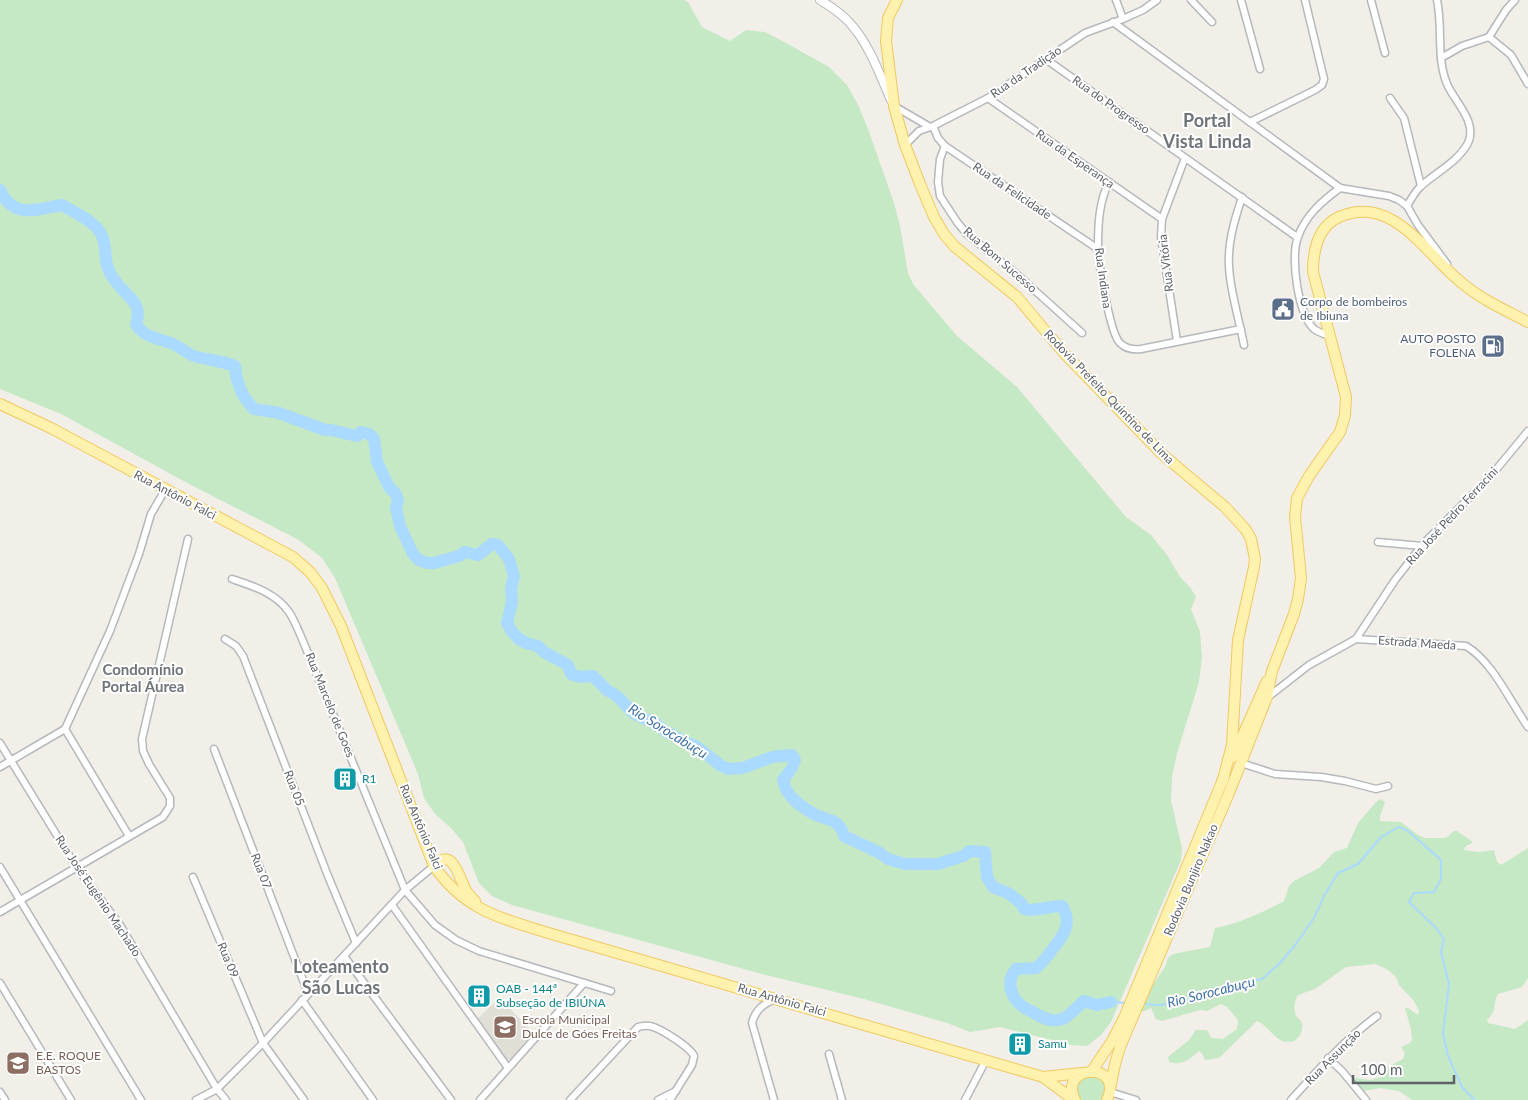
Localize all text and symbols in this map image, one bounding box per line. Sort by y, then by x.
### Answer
street label: Rua da Tradição [987,42,1064,101]
street label: Rua do Progresso [1070,72,1153,137]
district label: Portal Vista Linda [1162,109,1251,152]
street label: Rua da Esperança [1033,126,1117,191]
street label: Rua da Felicidade [970,159,1054,222]
street label: Rua Bom Sucesso [960,224,1040,296]
street label: Rua Vitória [1155,233,1176,293]
street label: Rua Indiana [1092,247,1115,309]
place label: Corpo de bombeiros de Ibiuna [1300,294,1407,323]
public building icon: Corpo de bombeiros de Ibiuna [1270,296,1296,322]
street label: Rodovia Prefeito Quintino de Lima [1041,326,1178,467]
place label: AUTO POSTO FOLENA [1400,331,1477,360]
fuel station icon: AUTO POSTO FOLENA [1480,333,1506,359]
street label: Rua José Pedro Ferracini [1402,464,1501,568]
street label: Rua Antônio Falci [131,467,219,523]
street label: Estrada Maeda [1377,632,1457,653]
street label: Rua Marcelo de Goes [303,650,358,759]
district label: Condomínio Portal Áurea [102,660,184,695]
water label: Rio Sorocabuçu [626,700,711,762]
building icon: R1 [332,766,358,792]
street label: Rua 05 [281,768,308,808]
place label: R1 [362,771,377,786]
street label: Rua Antônio Falci [397,782,446,872]
street label: Rodovia Bunjiro Nakao [1160,821,1221,938]
street label: Rua José Eugênio Machado [52,832,145,959]
street label: Rua 07 [248,851,275,891]
street label: Rua 09 [214,940,243,980]
district label: Loteamento São Lucas [293,955,389,998]
water label: Rio Sorocabuçu [1165,972,1257,1011]
street label: Rua Antônio Falci [736,980,828,1019]
place label: OAB - 144ª Subseção de IBIÚNA [496,981,607,1010]
building icon: OAB - 144ª Subseção de IBIÚNA [466,983,492,1009]
place label: Escola Municipal Dulce de Góes Freitas [522,1012,637,1041]
school or university icon: Escola Municipal Dulce de Góes Freitas [492,1014,518,1040]
street label: Rua Assunção [1302,1025,1364,1088]
building icon: Samu [1007,1031,1033,1057]
place label: Samu [1038,1036,1067,1051]
place label: E.E. ROQUE BASTOS [36,1048,101,1077]
school or university icon: E.E. ROQUE BASTOS [5,1050,31,1076]
scale bar [1353,1052,1454,1084]
text: 100 m [1360,1060,1402,1078]

